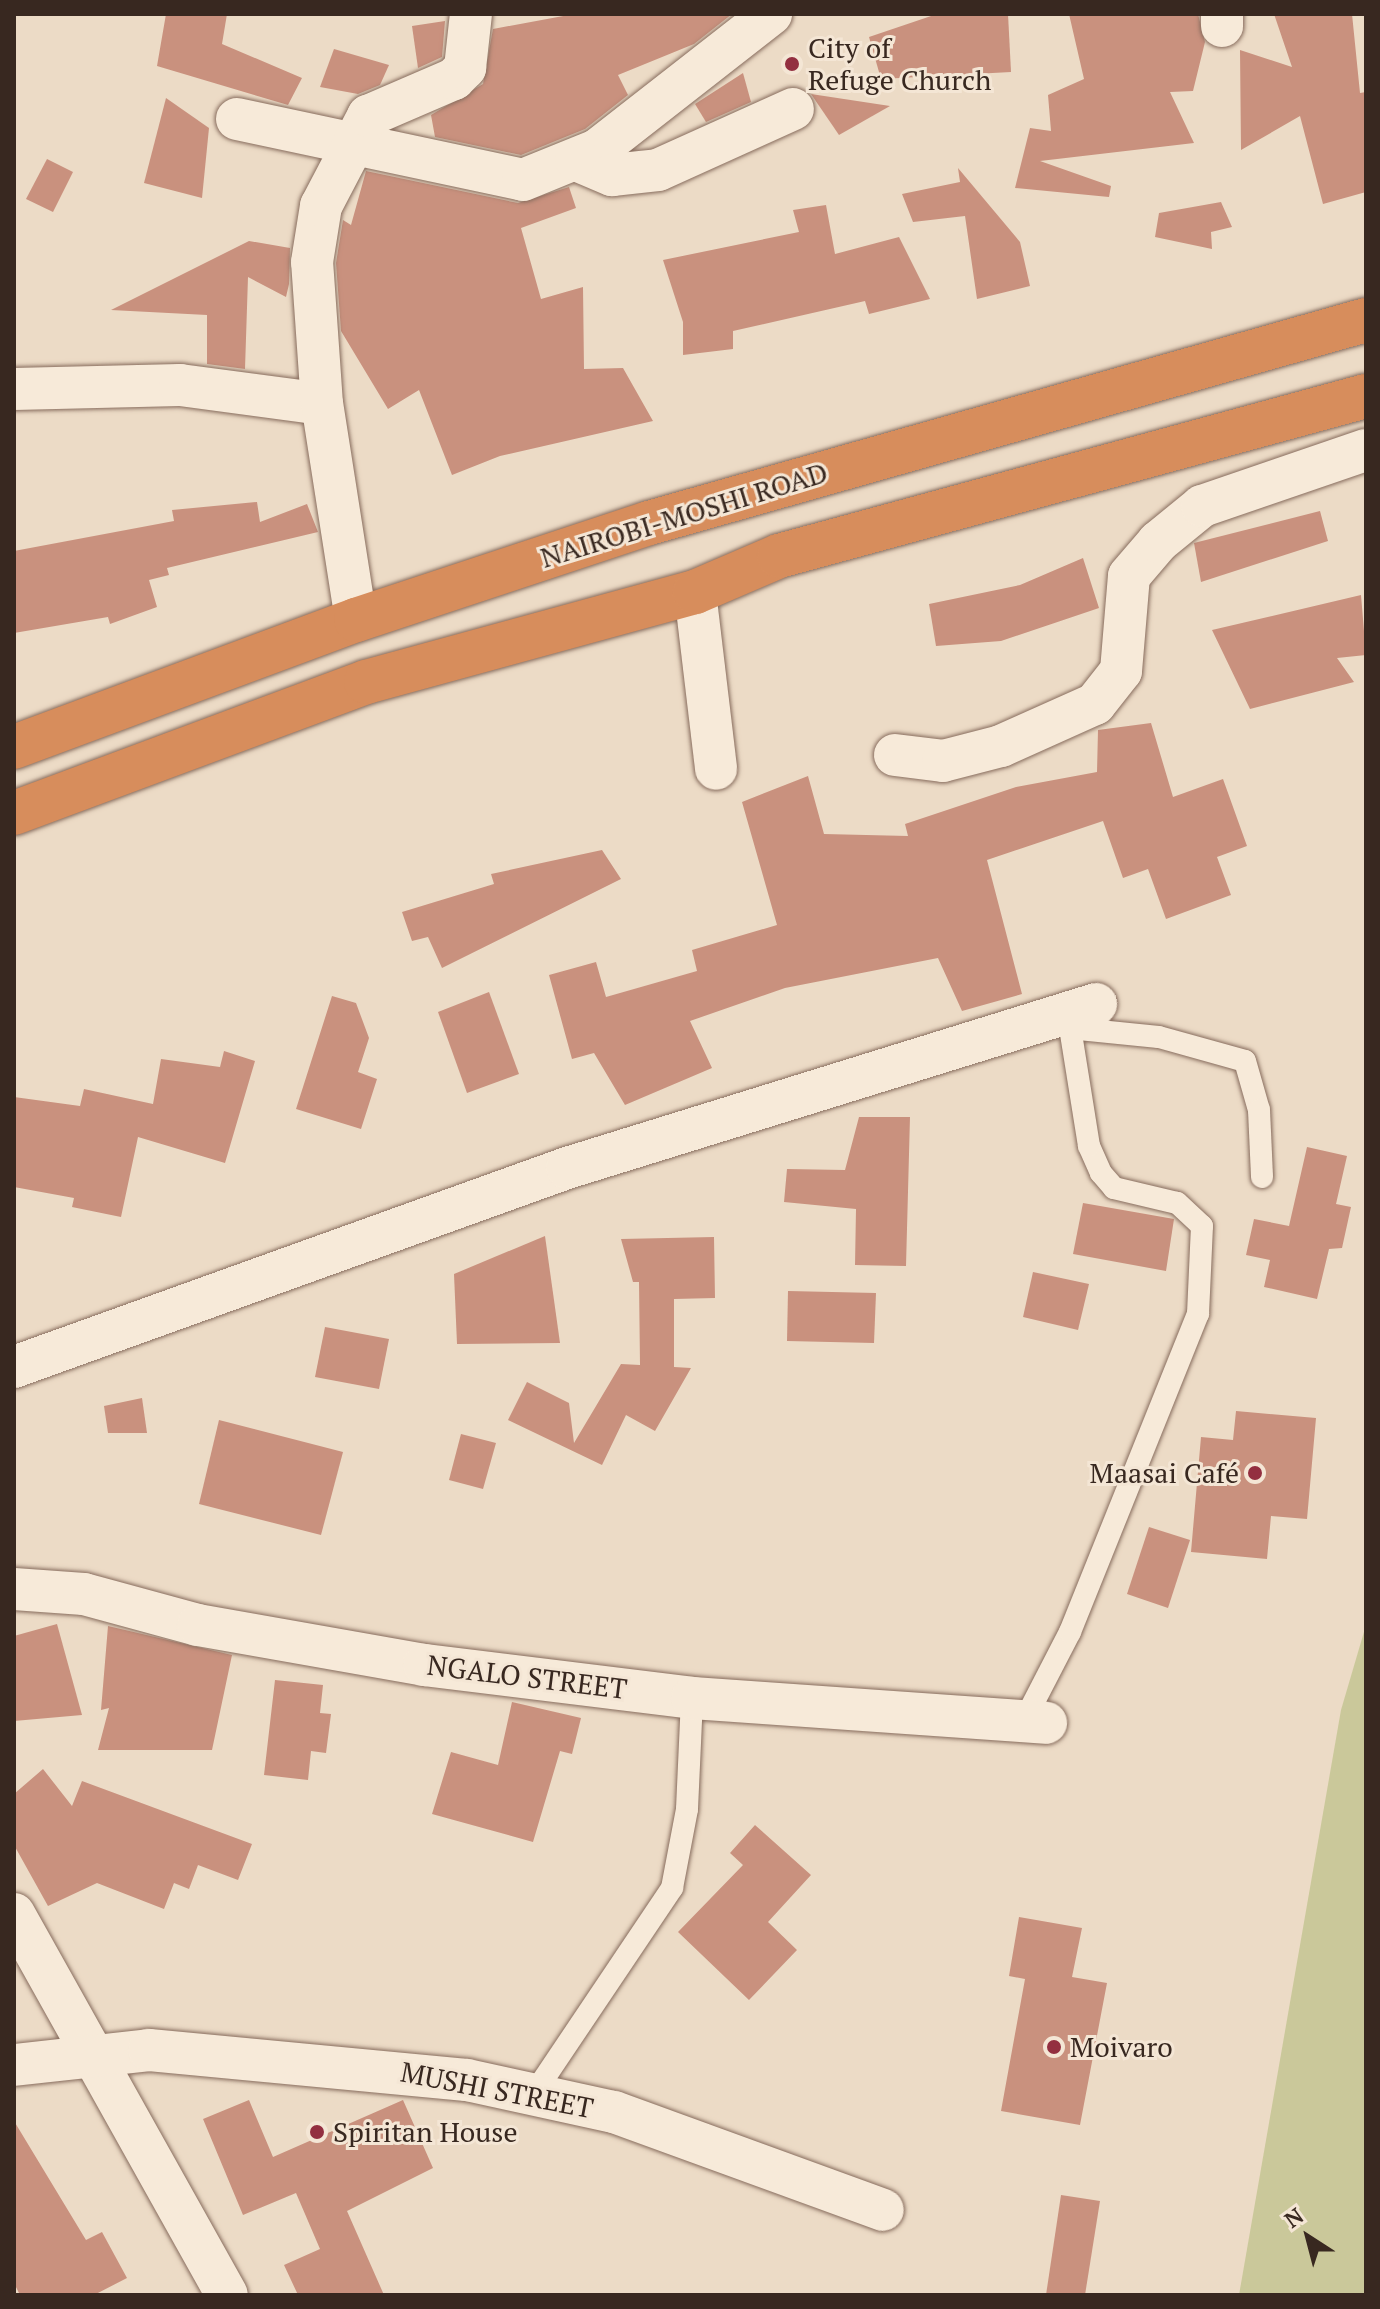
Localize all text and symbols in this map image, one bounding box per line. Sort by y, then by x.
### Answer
place label: City of Refuge Church [808,31,991,97]
marker: City of Refuge Church [783,55,801,73]
street label: NAIROBI-MOSHI ROAD [536,455,832,575]
place label: Maasai Café [1090,1456,1239,1490]
marker: Maasai Café [1246,1464,1264,1482]
street label: NGALO STREET [425,1648,629,1706]
place label: Moivaro [1070,2030,1173,2064]
marker: Moivaro [1045,2038,1063,2056]
street label: MUSHI STREET [398,2055,596,2125]
place label: Spiritan House [333,2115,518,2149]
marker: Spiritan House [308,2123,326,2141]
north arrow [1268,2197,1348,2277]
text: N [1278,2201,1309,2234]

